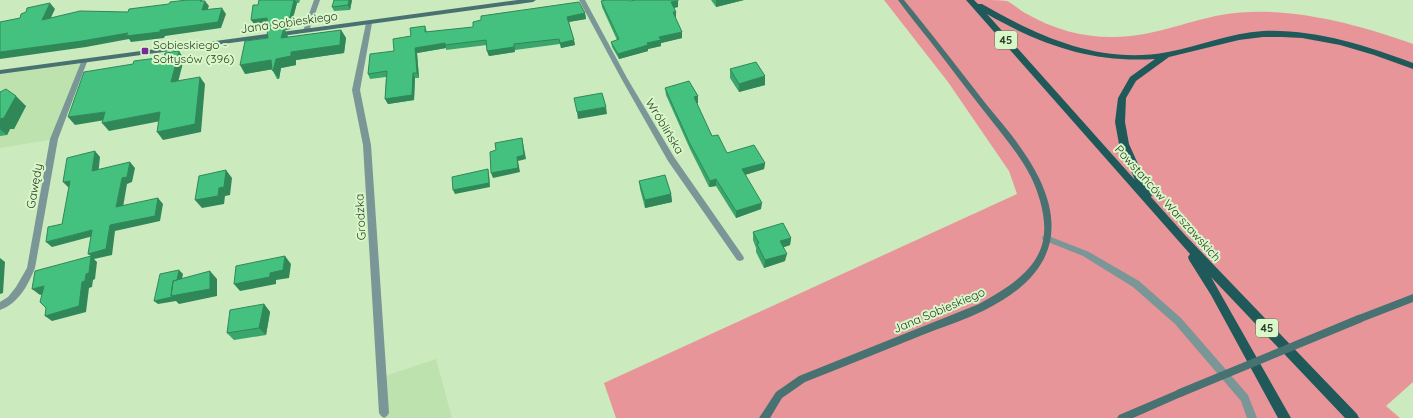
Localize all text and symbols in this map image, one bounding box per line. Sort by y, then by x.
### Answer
street label: Jana Sobieskiego [239,8,339,36]
road number: 45 [995,31,1017,49]
place label: Sobieskiego - Sołtysów (396) [153,37,234,66]
marker: Sobieskiego - Sołtysów (396) [140,46,150,56]
street label: Wróblińska [643,95,687,157]
street label: Powstańców Warszawskich [1112,142,1224,264]
street label: Gawędy [23,162,45,210]
street label: Grodzka [351,193,369,241]
street label: Jana Sobieskiego [891,284,987,336]
road number: 45 [1256,319,1278,337]

